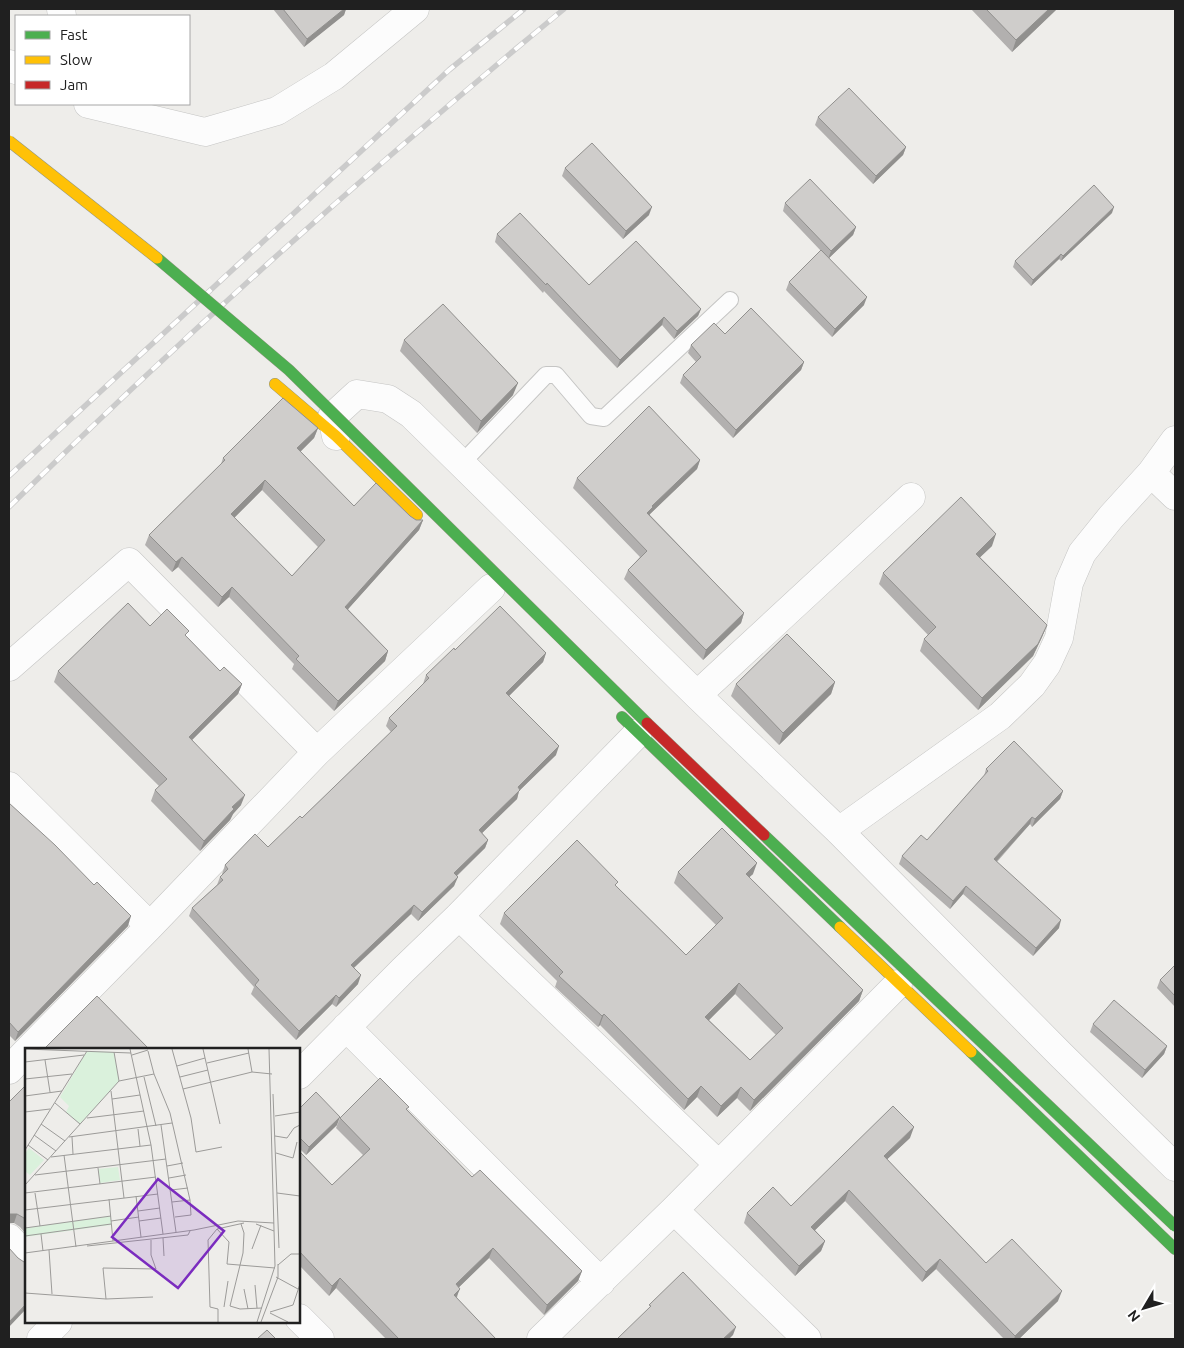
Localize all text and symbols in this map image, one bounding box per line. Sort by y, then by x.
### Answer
legend [15,15,190,105]
text: Fast [60,26,88,43]
text: Slow [60,51,93,68]
text: Jam [60,76,88,93]
inset map [25,1048,300,1323]
north arrow [1119,1283,1169,1333]
text: N [1124,1307,1143,1325]

